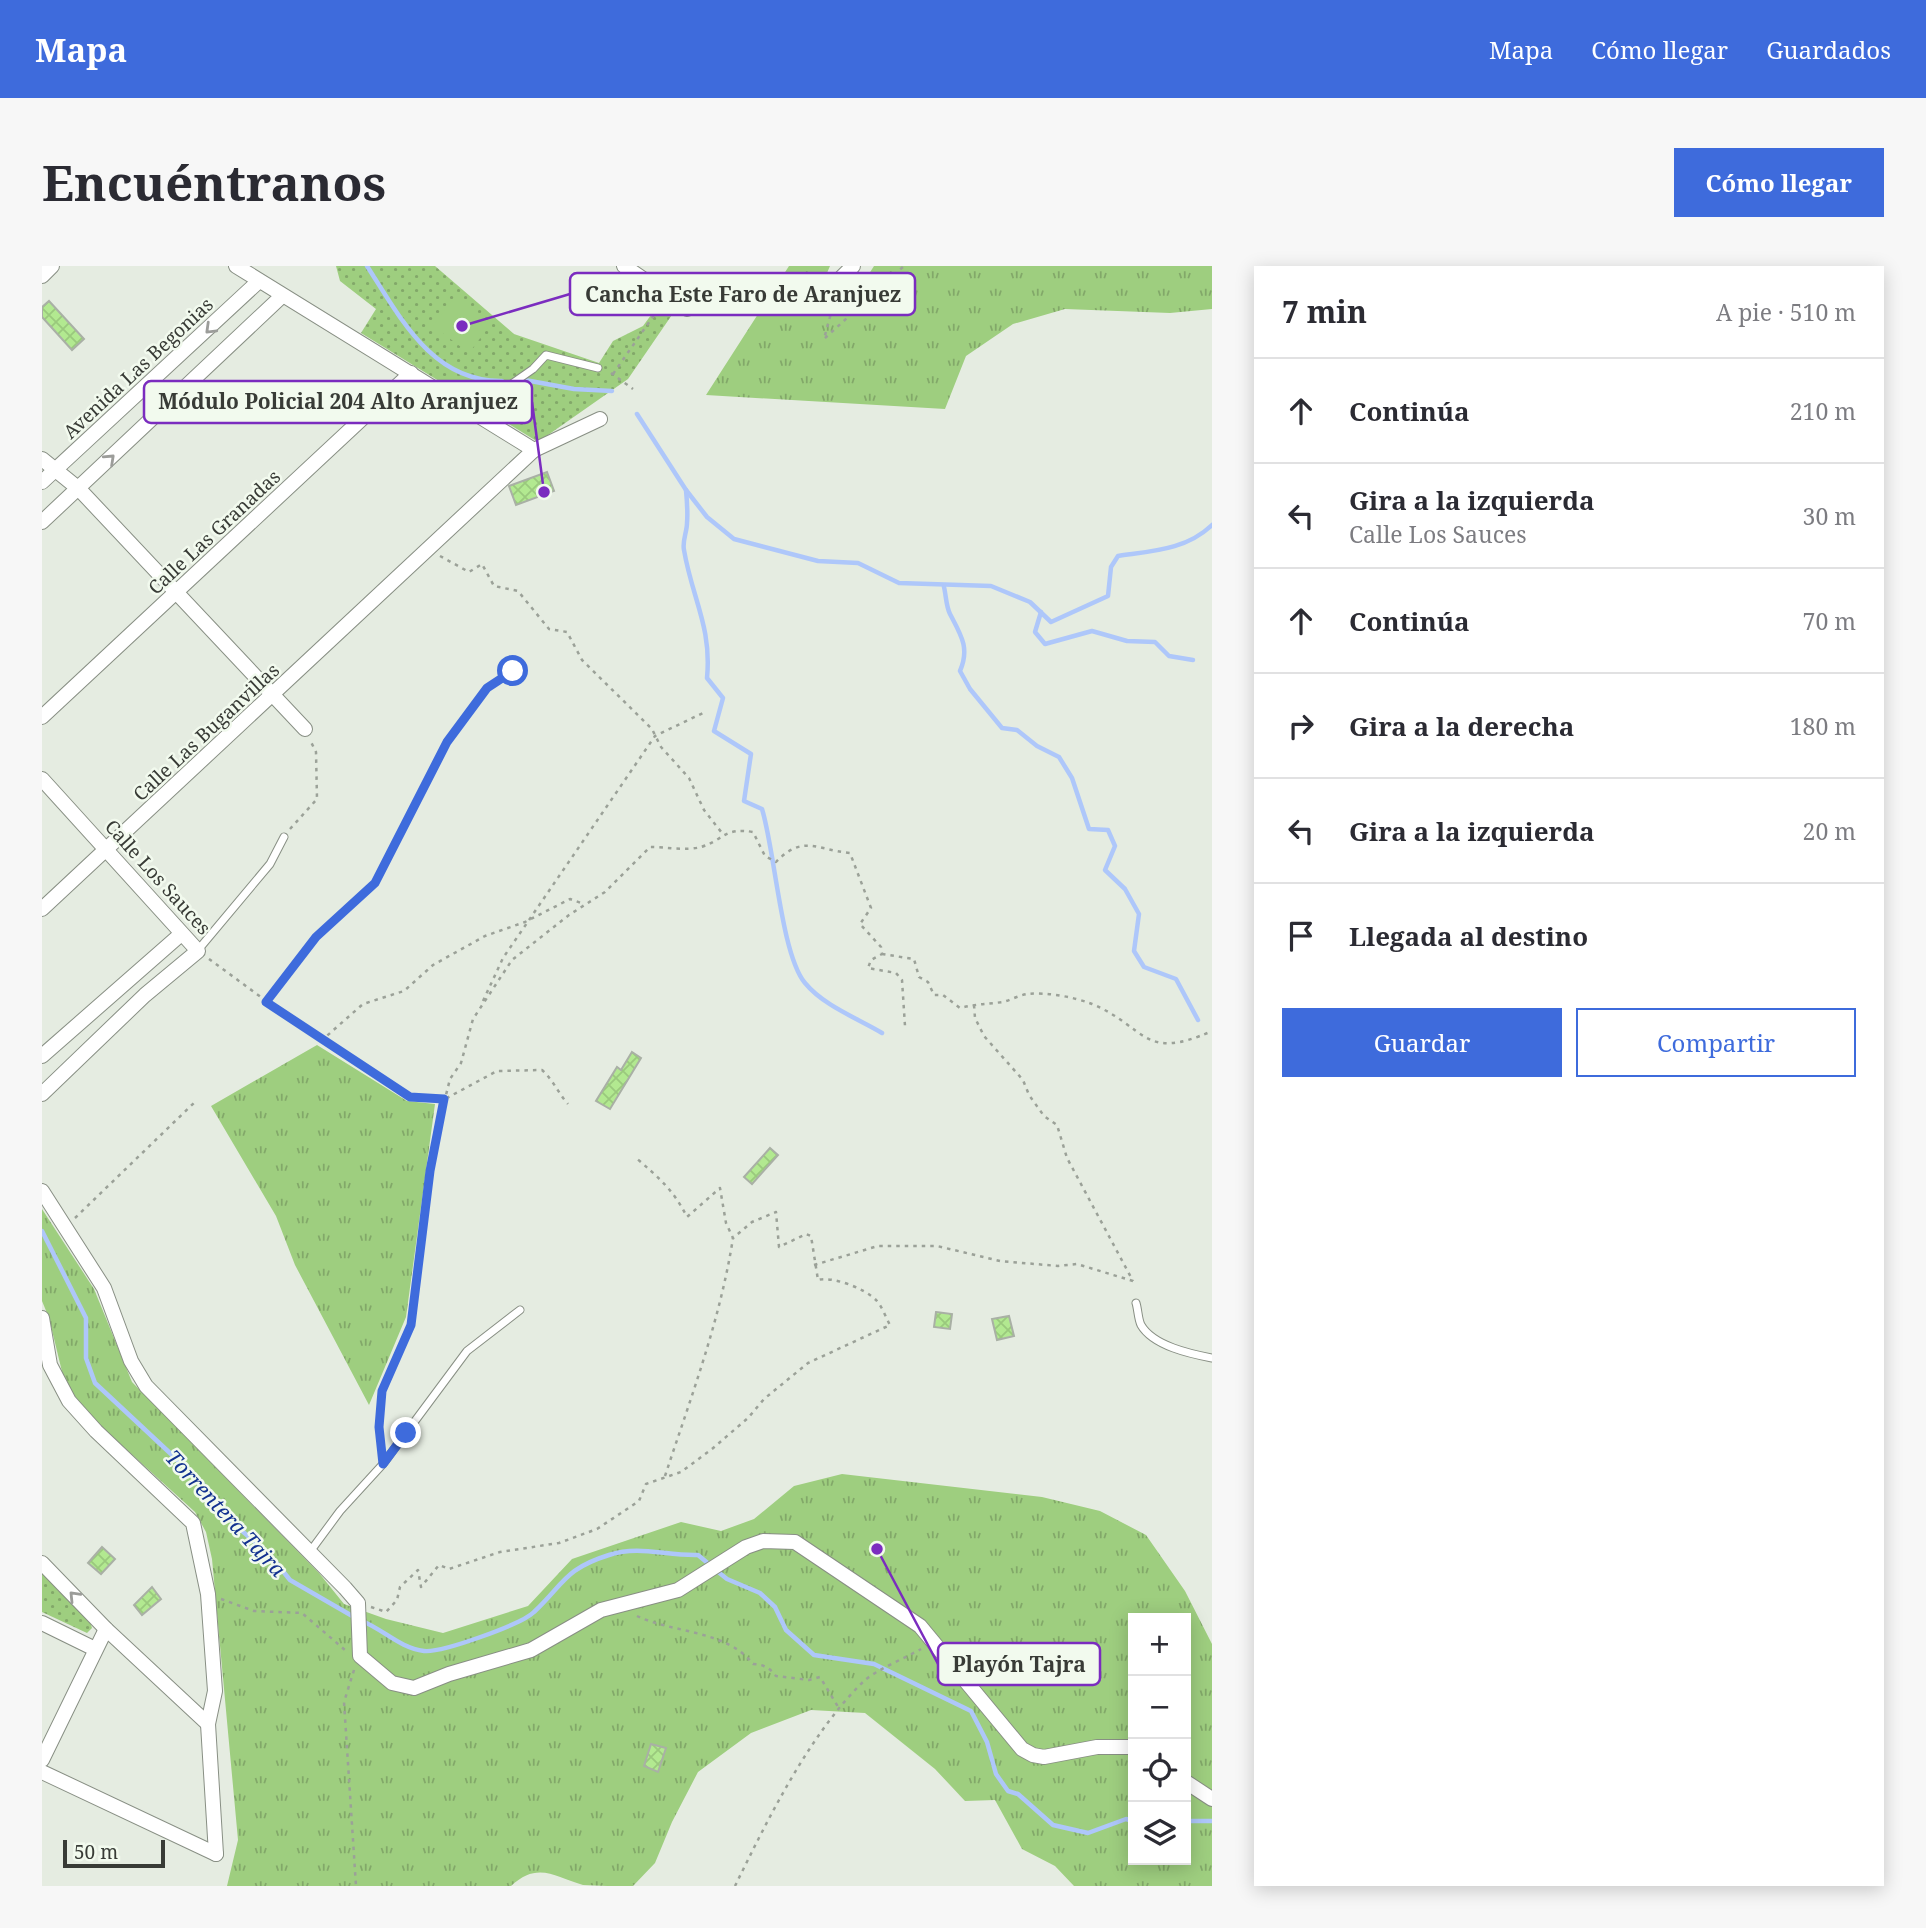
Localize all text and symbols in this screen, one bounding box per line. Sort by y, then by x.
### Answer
text: Mapa [35,27,127,72]
text: Mapa [1489,33,1553,66]
text: Cómo llegar [1591,33,1728,66]
text: Guardados [1766,33,1891,66]
button: Cómo llegar [1674,148,1884,217]
text: Encuéntranos [42,149,386,215]
callout: Cancha Este Faro de Aranjuez [570,273,915,315]
text: Cancha Este Faro de Aranjuez [585,280,901,308]
street label: Avenida Las Begonias [57,291,219,445]
text: 7 min [1282,291,1367,332]
text: A pie · 510 m [1716,296,1856,328]
one-way arrow [205,320,218,333]
callout: Módulo Policial 204 Alto Aranjuez [144,381,532,423]
text: Módulo Policial 204 Alto Aranjuez [158,387,518,415]
icon: ahead [1282,392,1320,430]
text: Continúa [1349,393,1470,429]
text: 210 m [1790,395,1856,427]
one-way arrow [102,455,115,468]
street label: Calle Las Granadas [142,464,286,600]
text: Gira a la izquierda [1349,482,1595,518]
icon: left [1282,497,1320,535]
text: 30 m [1803,500,1856,532]
text: Calle Los Sauces [1349,518,1527,550]
icon: ahead [1282,602,1320,640]
text: Continúa [1349,603,1470,639]
text: 70 m [1803,605,1856,637]
route start [497,655,528,686]
street label: Calle Las Buganvillas [127,657,285,807]
icon: right [1282,707,1320,745]
text: Gira a la derecha [1349,708,1574,744]
text: 180 m [1790,710,1856,742]
icon: left [1282,812,1320,850]
text: Gira a la izquierda [1349,813,1595,849]
street label: Calle Los Sauces [99,814,217,940]
text: 20 m [1803,815,1856,847]
icon: arrive [1282,917,1320,955]
text: Llegada al destino [1349,918,1588,954]
button: Guardar [1282,1008,1562,1077]
button: Compartir [1576,1008,1856,1077]
route end [390,1417,421,1448]
water label: Torrentera Tajra [160,1444,293,1583]
one-way arrow [69,1591,82,1604]
map controls [1128,1613,1191,1865]
button: + [1128,1613,1191,1676]
callout: Playón Tajra [938,1643,1100,1685]
text: Playón Tajra [952,1650,1086,1678]
button: − [1128,1676,1191,1739]
button: locate [1128,1739,1191,1802]
button: layers [1128,1802,1191,1865]
scale bar [63,1837,164,1869]
text: 50 m [74,1839,118,1865]

